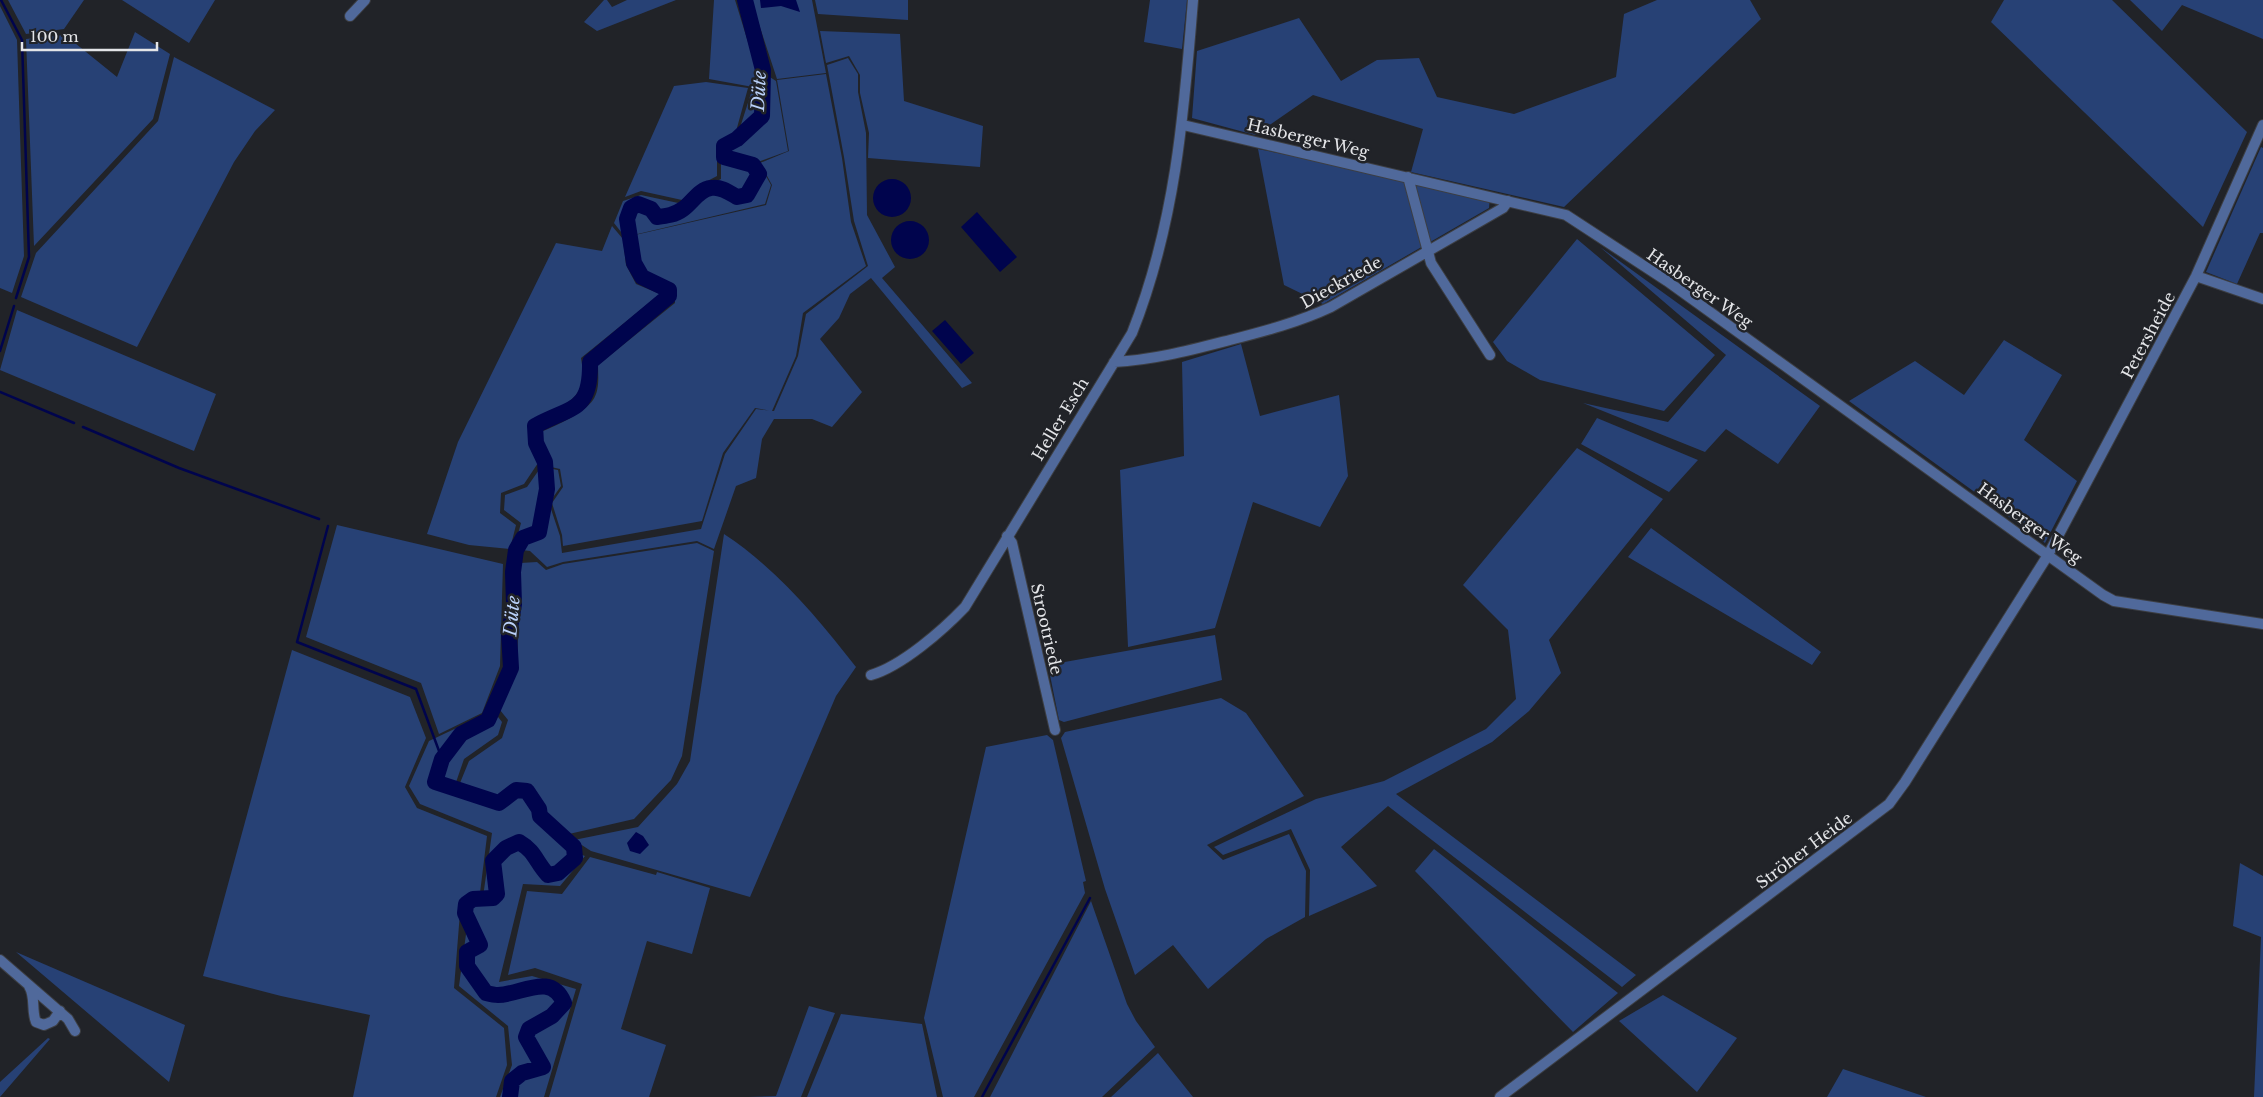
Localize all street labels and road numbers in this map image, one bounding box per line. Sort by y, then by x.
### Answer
street label: Hasberger Weg [1245,114,1371,162]
street label: Hasberger Weg [1643,244,1757,332]
street label: Dieckriede [1297,252,1385,312]
street label: Petersheide [2117,288,2179,382]
street label: Heller Esch [1027,374,1093,464]
street label: Hasberger Weg [1974,478,2087,568]
street label: Strootriede [1027,581,1067,677]
street label: Ströher Heide [1752,807,1856,893]

